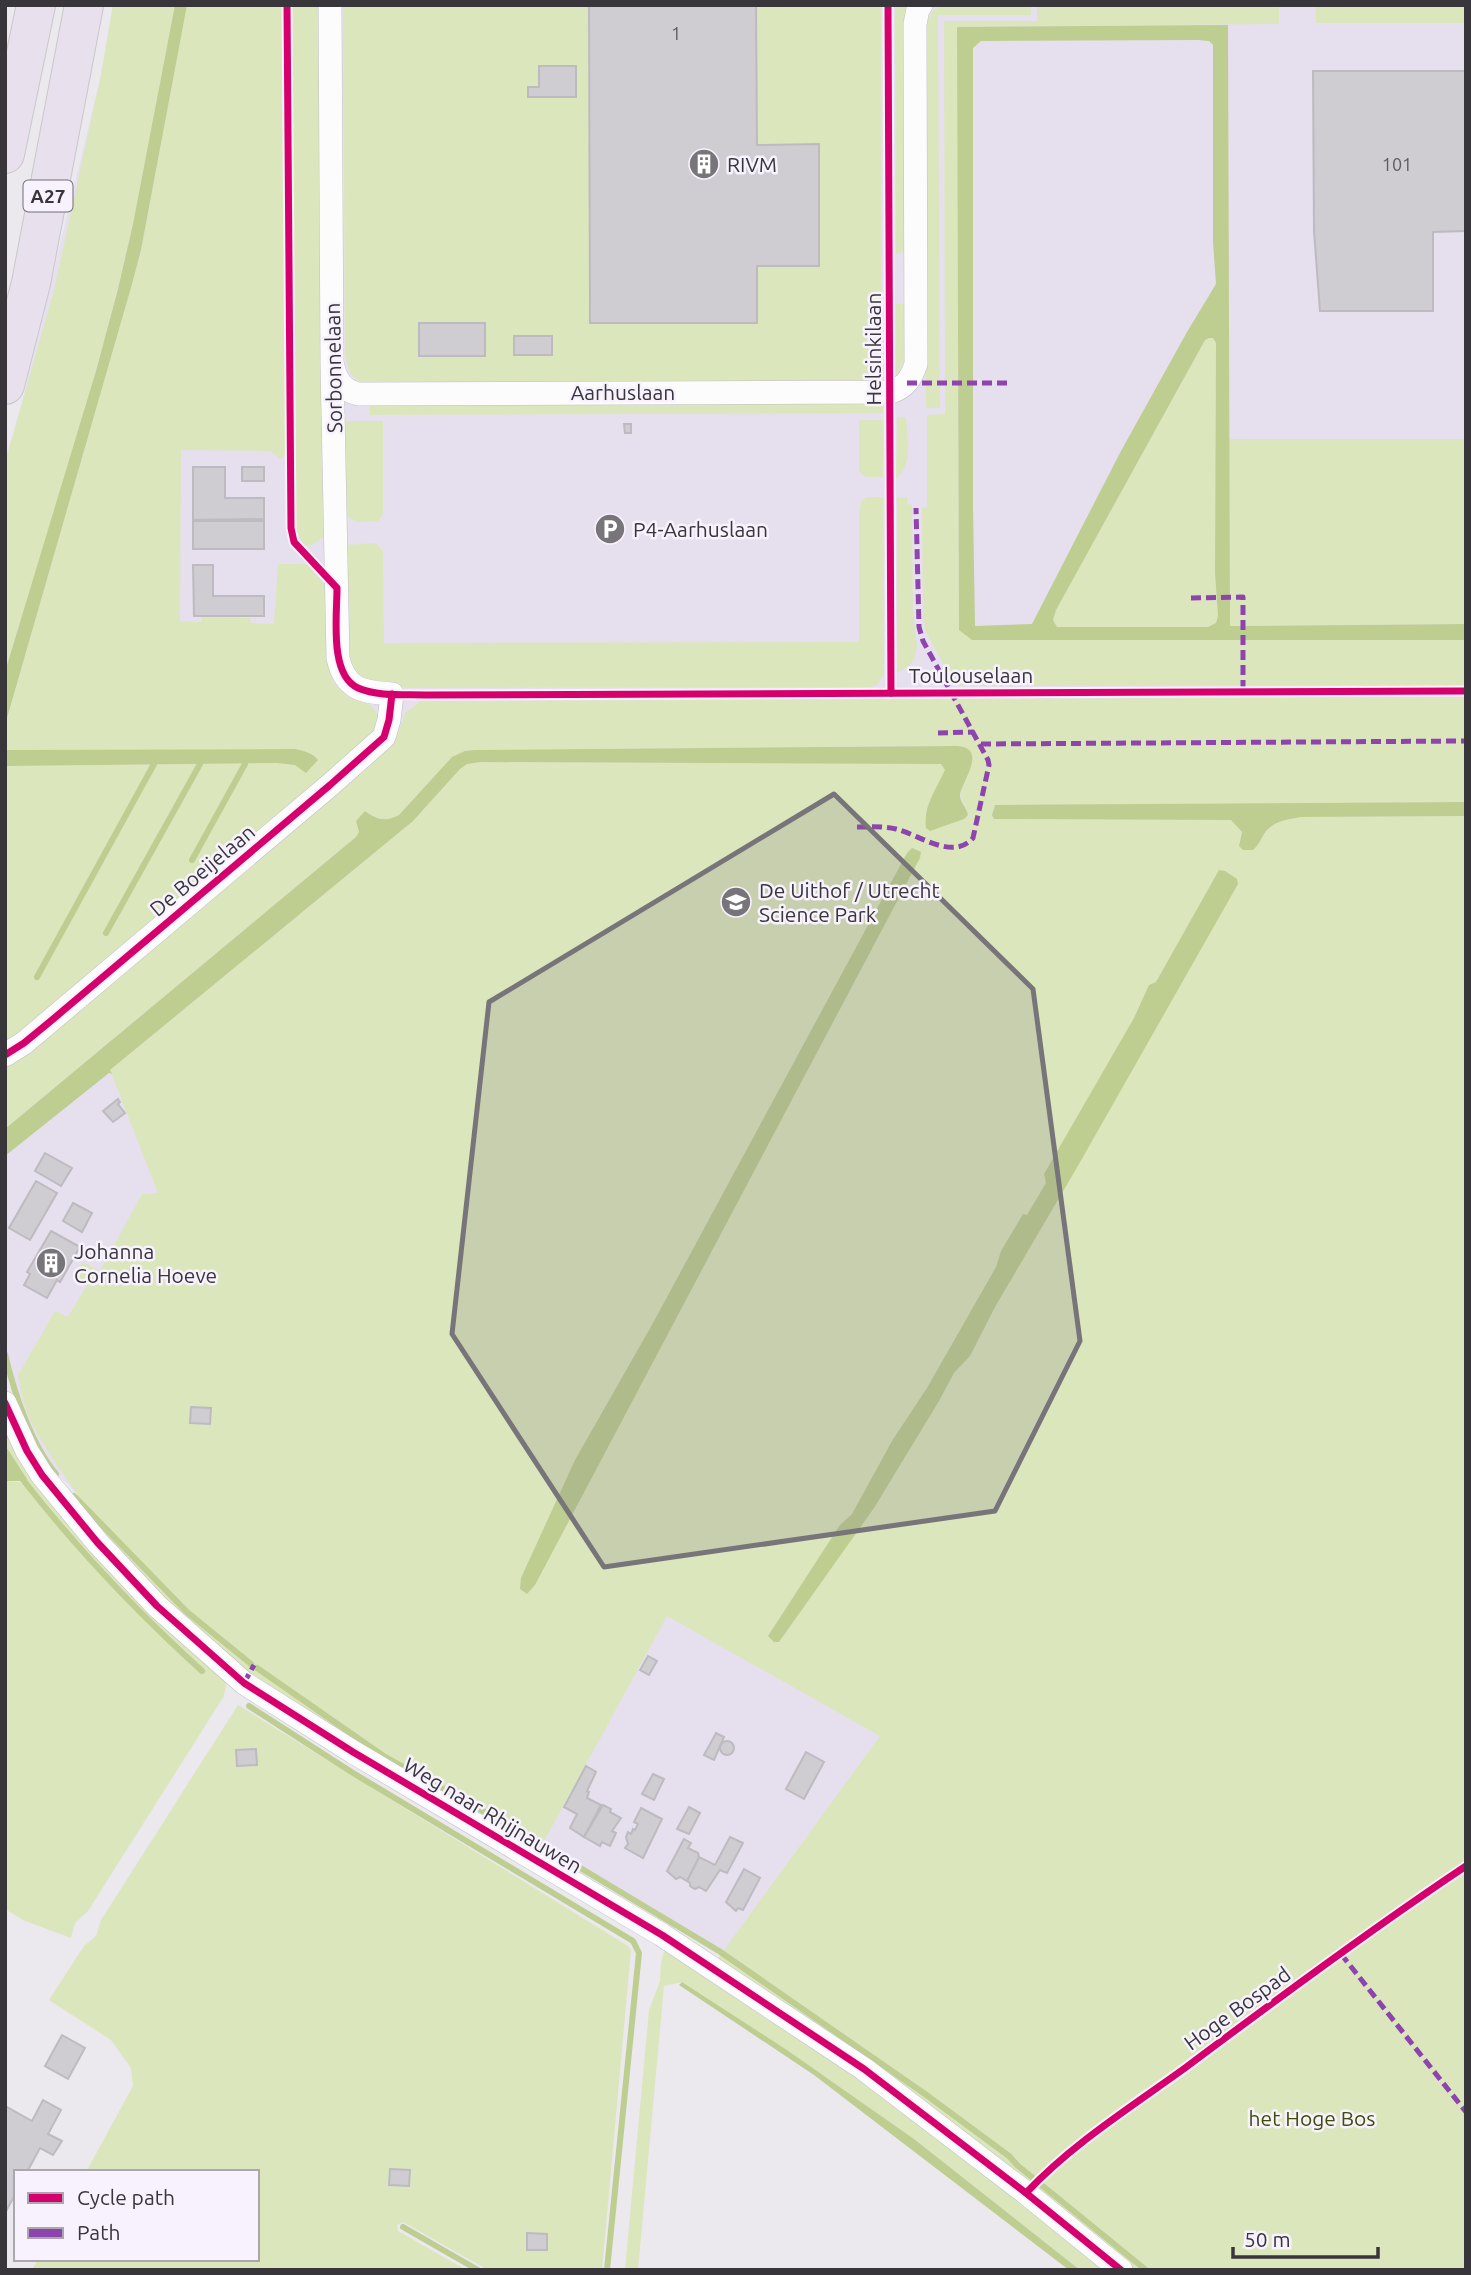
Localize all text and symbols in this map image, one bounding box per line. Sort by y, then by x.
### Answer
house number: 1 [671,23,681,43]
building icon: RIVM [687,147,721,181]
place label: RIVM [727,152,777,176]
house number: 101 [1382,154,1412,174]
road number: A27 [23,180,72,212]
street label: Helsinkilaan [861,293,885,405]
street label: Sorbonnelaan [320,303,346,433]
street label: Aarhuslaan [571,380,675,404]
parking icon: P4-Aarhuslaan [593,512,627,546]
place label: P4-Aarhuslaan [633,517,768,541]
street label: Toulouselaan [909,663,1033,687]
street label: De Boeijelaan [145,819,259,921]
place label: De Uithof / Utrecht Science Park [759,878,940,926]
school or university icon: De Uithof / Utrecht Science Park [719,885,753,919]
place label: Johanna Cornelia Hoeve [74,1239,217,1287]
building icon: Johanna Cornelia Hoeve [34,1246,68,1280]
street label: Weg naar Rhijnauwen [399,1752,587,1878]
street label: Hoge Bospad [1179,1961,1295,2055]
park label: het Hoge Bos [1249,2106,1375,2130]
legend [14,2170,259,2261]
text: Cycle path [77,2185,175,2209]
scale bar [1233,2216,1378,2260]
text: Path [77,2220,120,2244]
text: 50 m [1244,2227,1291,2251]

